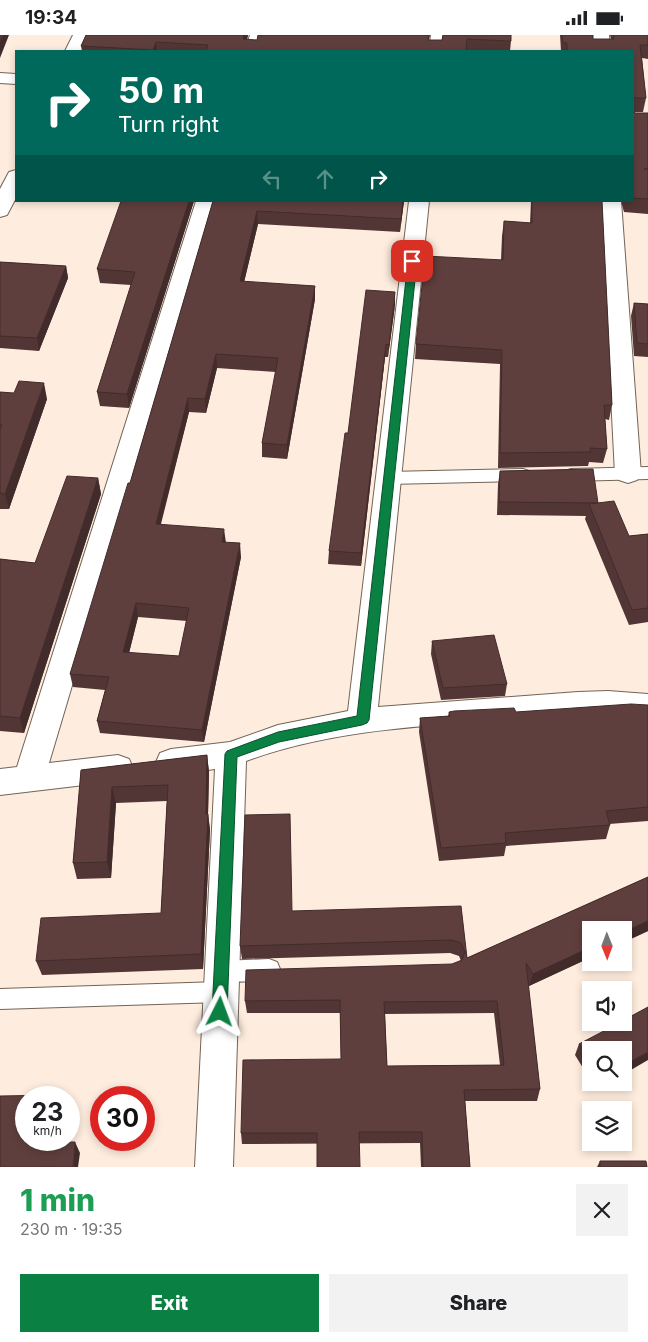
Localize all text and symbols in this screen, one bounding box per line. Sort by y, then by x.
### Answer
text: 19:34 [25,6,77,29]
text: 50 m [118,69,204,111]
icon: right [35,70,100,135]
text: Turn right [118,111,219,137]
icon: left [258,165,286,193]
icon: ahead [311,165,339,193]
icon: right [364,165,392,193]
pin [391,240,433,282]
icon: arrive [398,247,426,275]
north arrow [582,921,632,971]
map controls [582,921,632,1151]
button: sound [582,981,632,1031]
position arrow [193,985,245,1037]
button: search [582,1041,632,1091]
speed limit sign: 30 [90,1086,155,1151]
text: 23 [32,1097,63,1127]
button: layers [582,1101,632,1151]
text: km/h [33,1123,62,1138]
text: 1 min [20,1182,95,1218]
button: close [576,1184,628,1236]
text: 230 m · 19:35 [20,1219,123,1239]
button: Exit [20,1274,319,1332]
button: Share [329,1274,628,1332]

